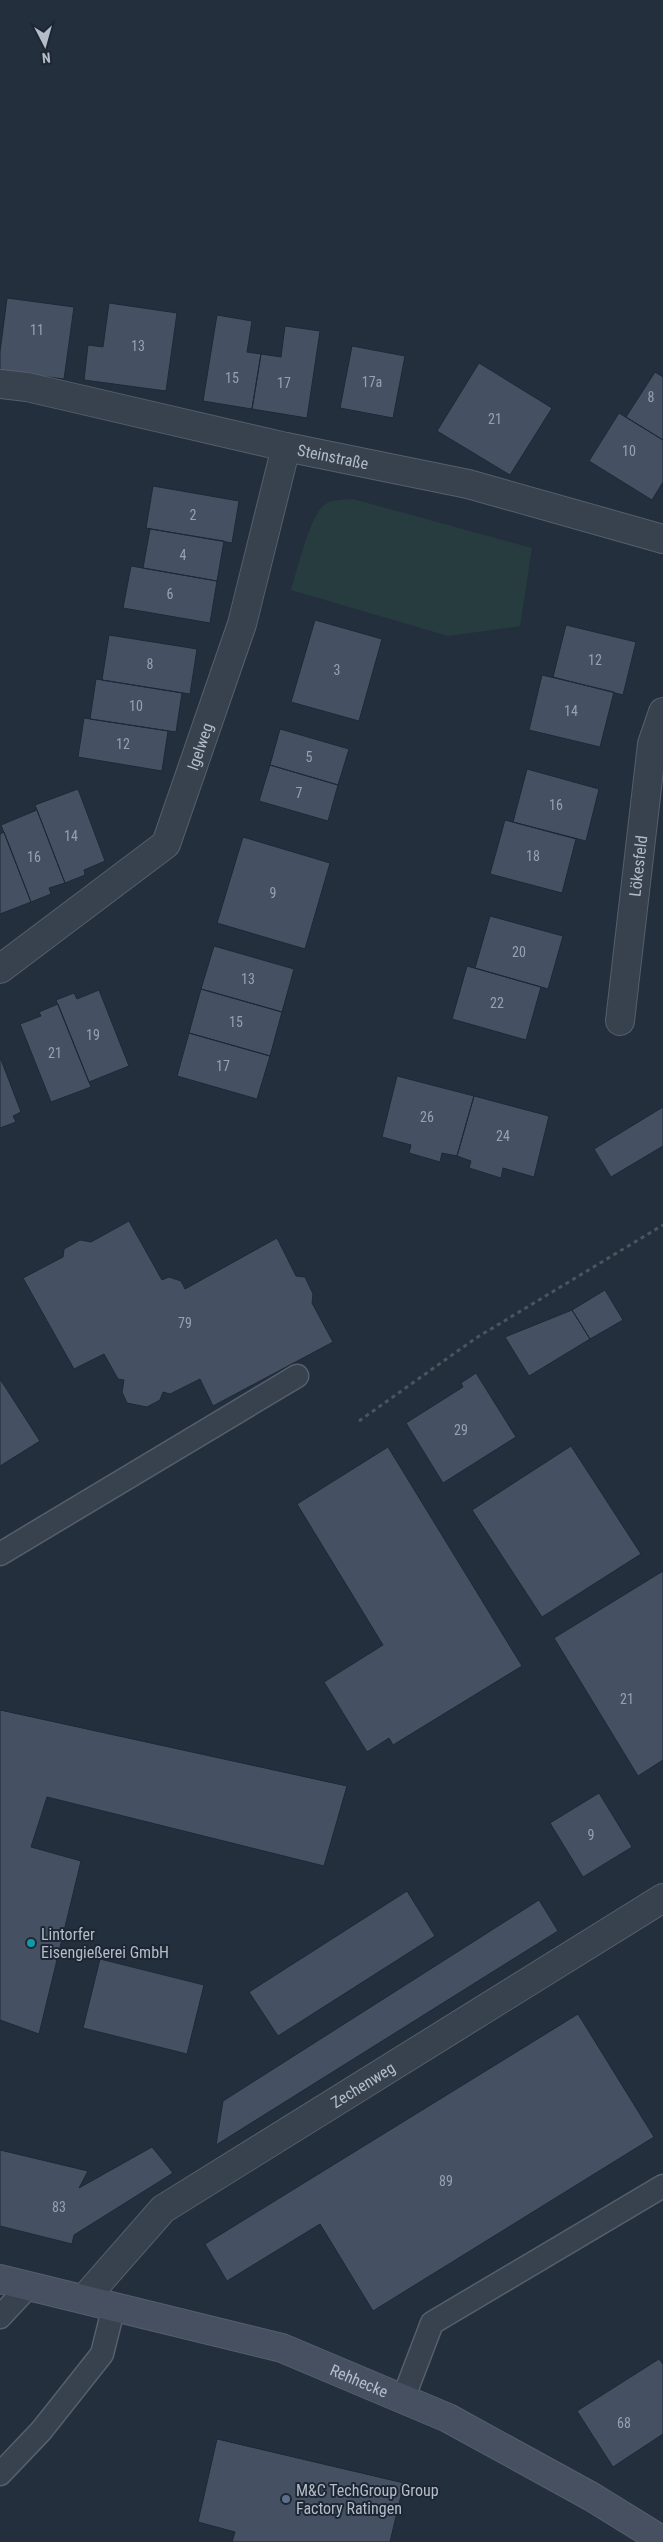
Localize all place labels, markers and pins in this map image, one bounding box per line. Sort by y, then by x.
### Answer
place label: Lintorfer Eisengießerei GmbH [41,1925,169,1962]
marker: Lintorfer Eisengießerei GmbH [25,1937,37,1949]
place label: M&C TechGroup Group Factory Ratingen [296,2481,439,2518]
marker: M&C TechGroup Group Factory Ratingen [280,2493,292,2505]

